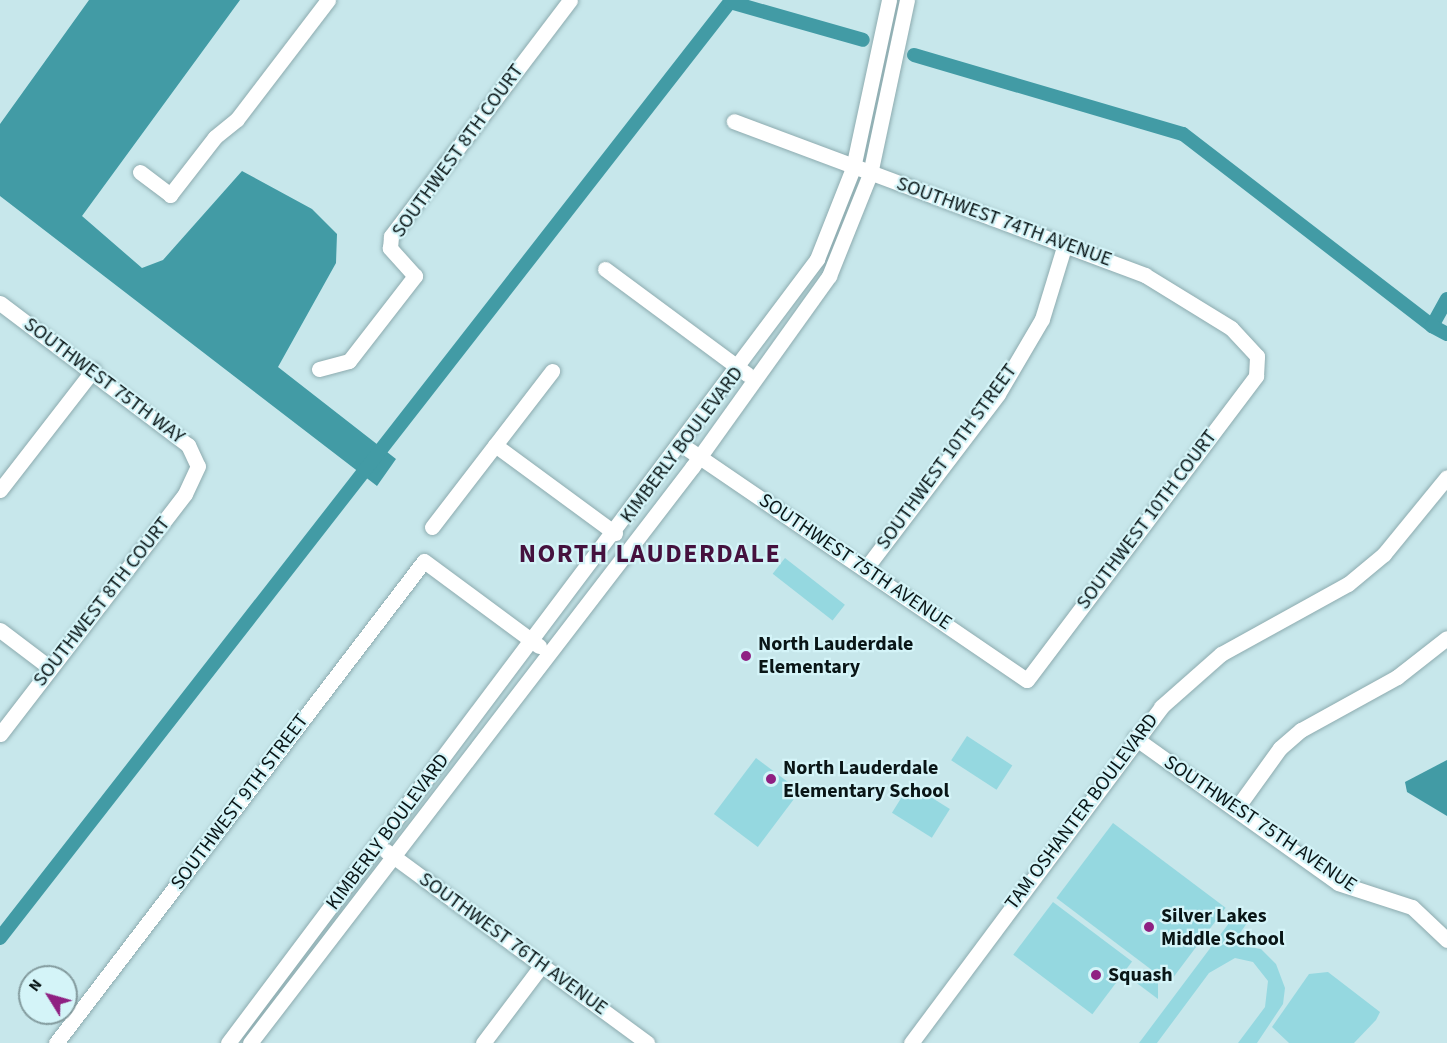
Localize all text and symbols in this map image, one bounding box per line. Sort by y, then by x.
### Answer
street label: SOUTHWEST 8TH COURT [387,60,529,242]
street label: SOUTHWEST 74TH AVENUE [893,172,1115,272]
street label: SOUTHWEST 75TH WAY [19,313,189,449]
street label: SOUTHWEST 10TH STREET [872,359,1022,555]
street label: KIMBERLY BOULEVARD [615,362,749,528]
street label: SOUTHWEST 10TH COURT [1072,426,1222,614]
street label: SOUTHWEST 75TH AVENUE [754,488,956,636]
street label: SOUTHWEST 8TH COURT [28,512,176,692]
district label: NORTH LAUDERDALE [519,538,781,570]
place label: North Lauderdale Elementary [758,632,913,679]
marker: North Lauderdale Elementary [739,649,753,663]
street label: SOUTHWEST 9TH STREET [166,709,314,895]
street label: TAM OSHANTER BOULEVARD [1000,709,1164,915]
street label: KIMBERLY BOULEVARD [321,749,455,915]
street label: SOUTHWEST 75TH AVENUE [1159,750,1361,898]
place label: North Lauderdale Elementary School [783,756,949,803]
marker: North Lauderdale Elementary School [764,772,778,786]
street label: SOUTHWEST 76TH AVENUE [414,867,612,1021]
place label: Silver Lakes Middle School [1161,904,1285,951]
marker: Silver Lakes Middle School [1142,920,1156,934]
place label: Squash [1108,963,1173,987]
north arrow [18,965,78,1025]
marker: Squash [1089,968,1103,982]
text: N [23,975,47,996]

